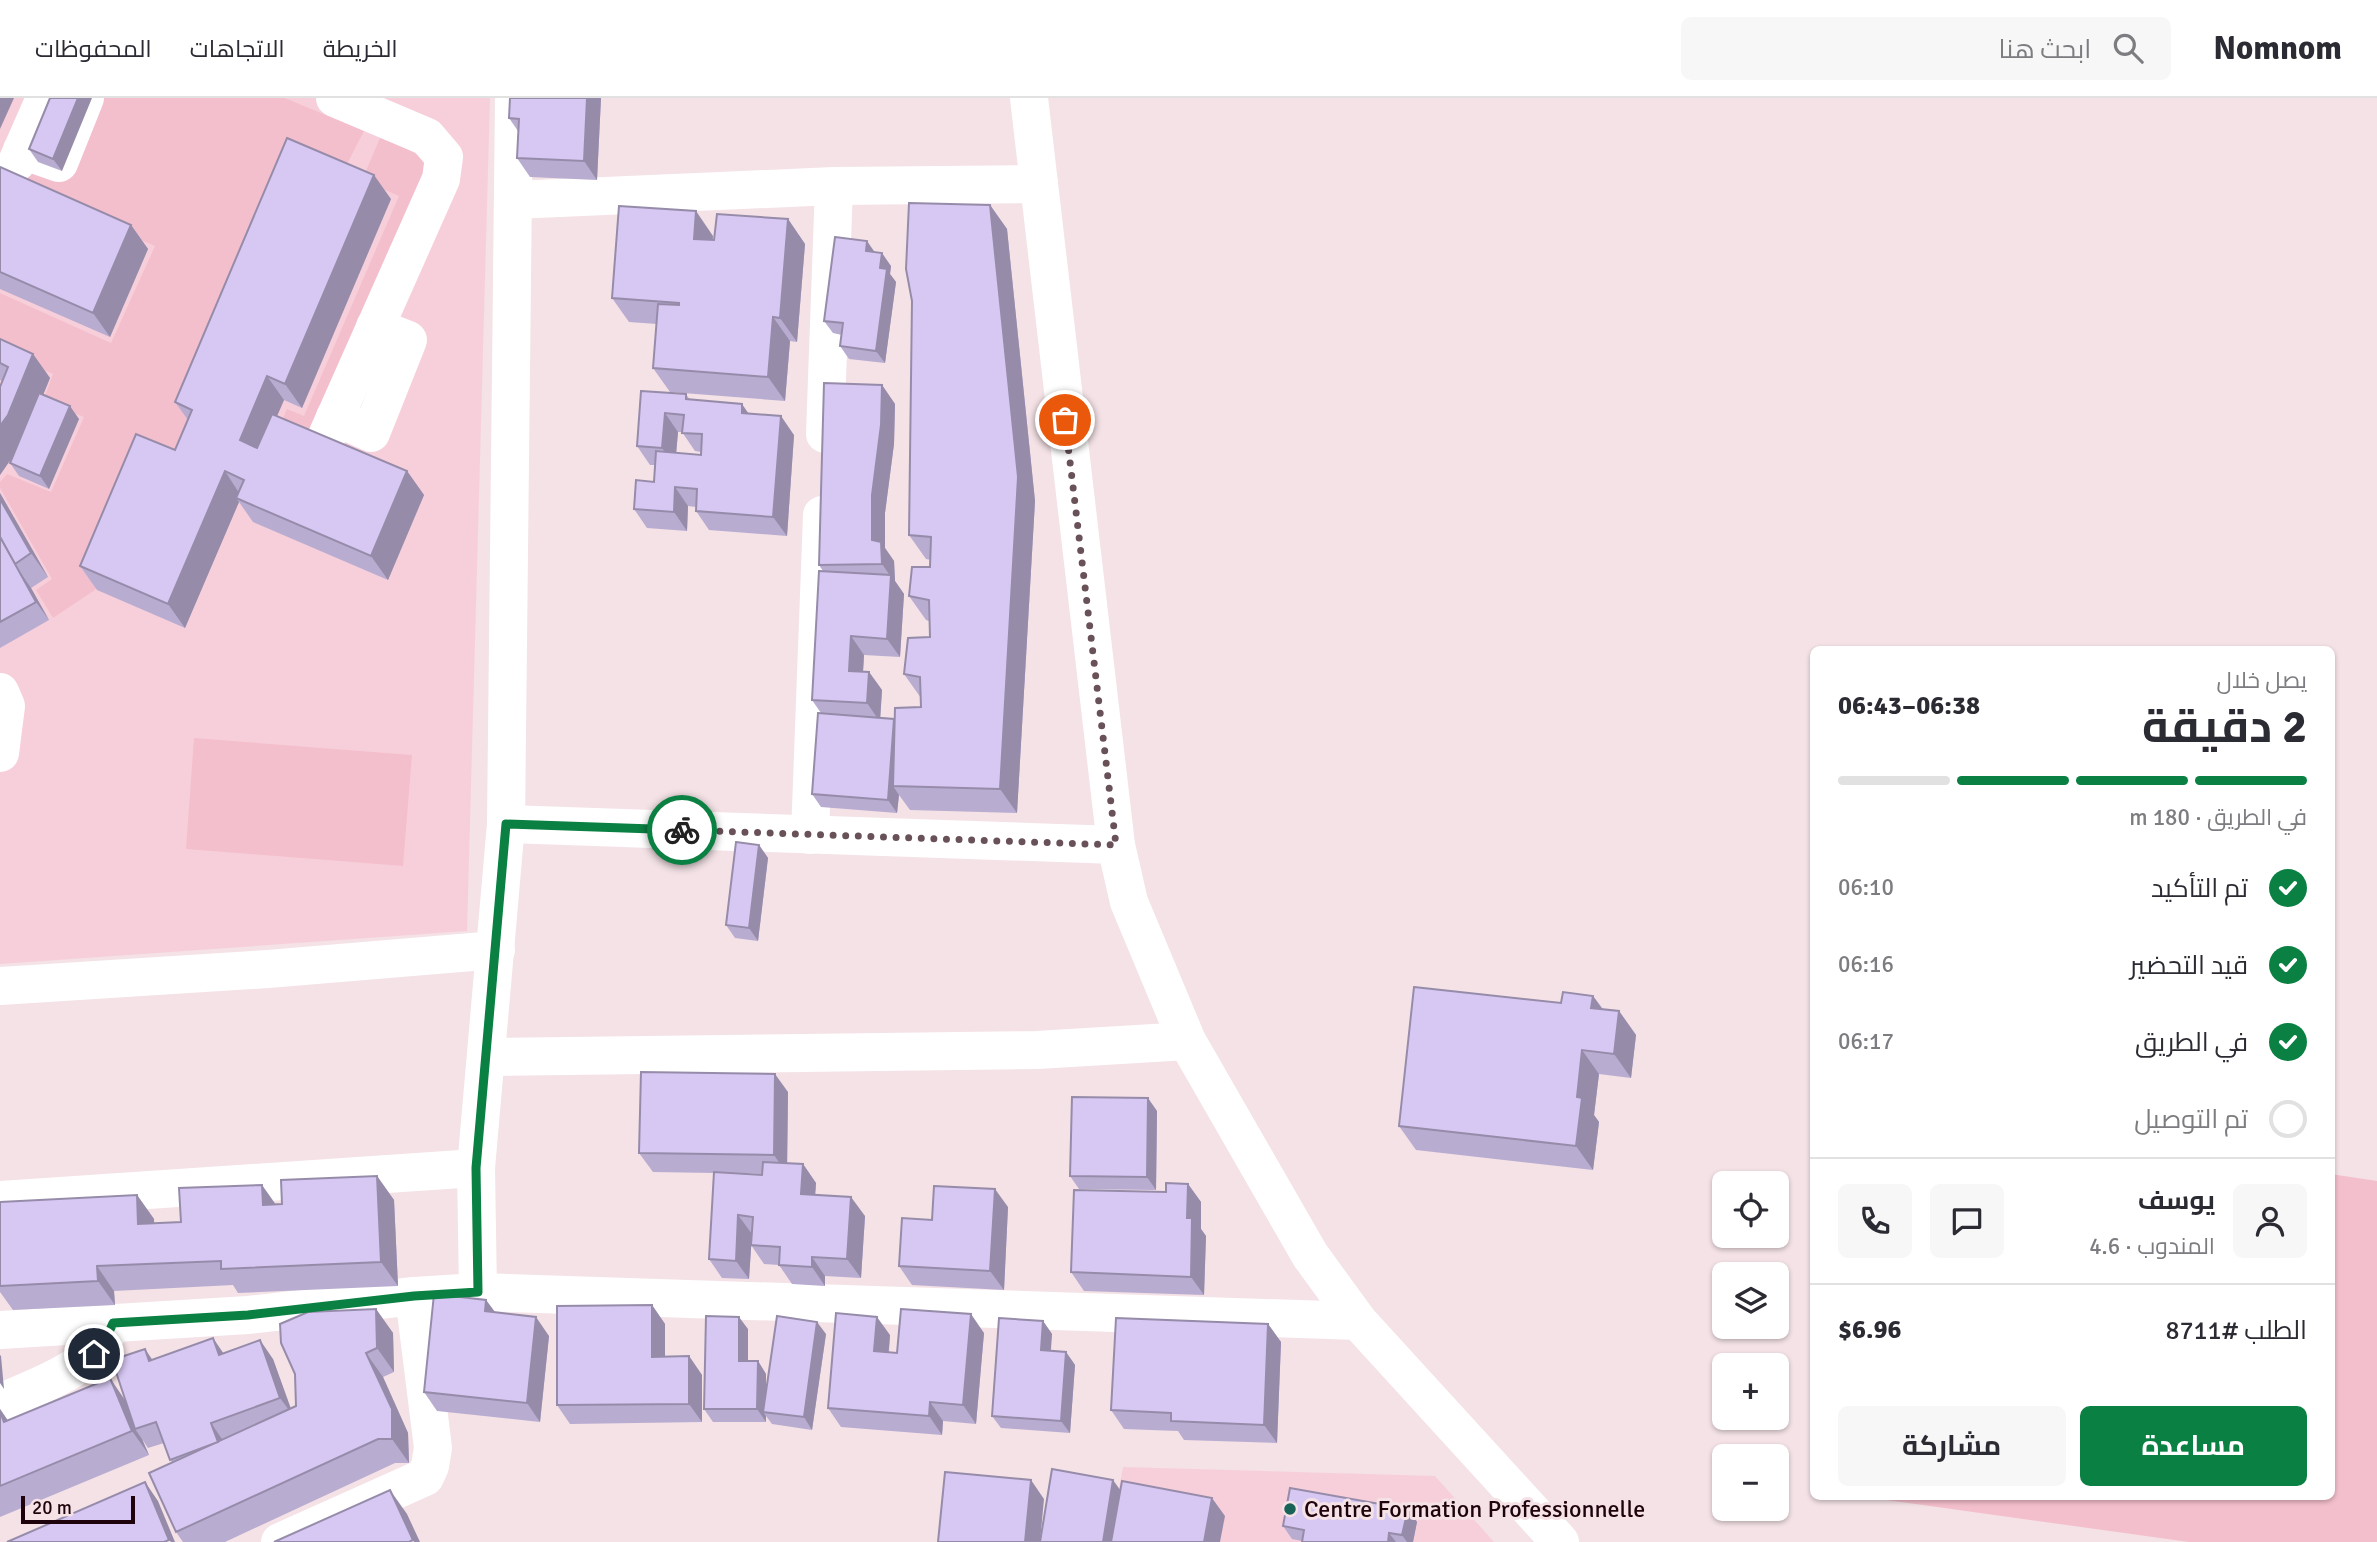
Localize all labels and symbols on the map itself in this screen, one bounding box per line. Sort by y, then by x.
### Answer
pin [1035,390,1095,450]
courier [647,795,717,865]
pin [64,1324,124,1384]
scale bar [21,1493,135,1525]
place label: Centre Formation Professionnelle [1304,1494,1645,1524]
marker: Centre Formation Professionnelle [1282,1501,1298,1517]

